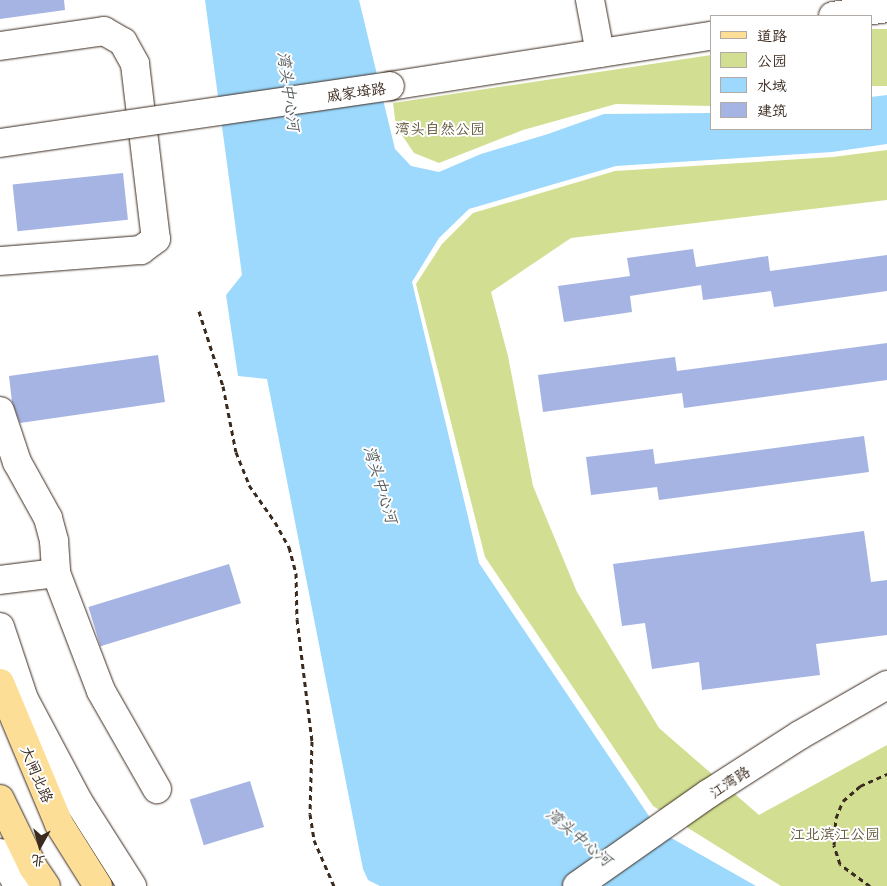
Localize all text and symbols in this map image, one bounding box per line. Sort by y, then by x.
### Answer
legend [710,15,872,130]
text: 道路 [757,23,787,46]
text: 公园 [757,48,787,71]
water label: 湾头中心河 [275,50,305,132]
text: 水域 [757,73,787,96]
street label: 戚家𡍲路 [325,78,387,104]
text: 建筑 [757,98,787,121]
park label: 湾头自然公园 [395,119,485,137]
water label: 湾头中心河 [361,443,403,525]
street label: 大闸北路 [18,743,58,805]
street label: 江湾路 [705,761,753,801]
water label: 湾头中心河 [543,803,617,869]
north arrow [15,821,65,871]
park label: 江北滨江公园 [790,824,880,842]
text: 北 [30,850,46,873]

